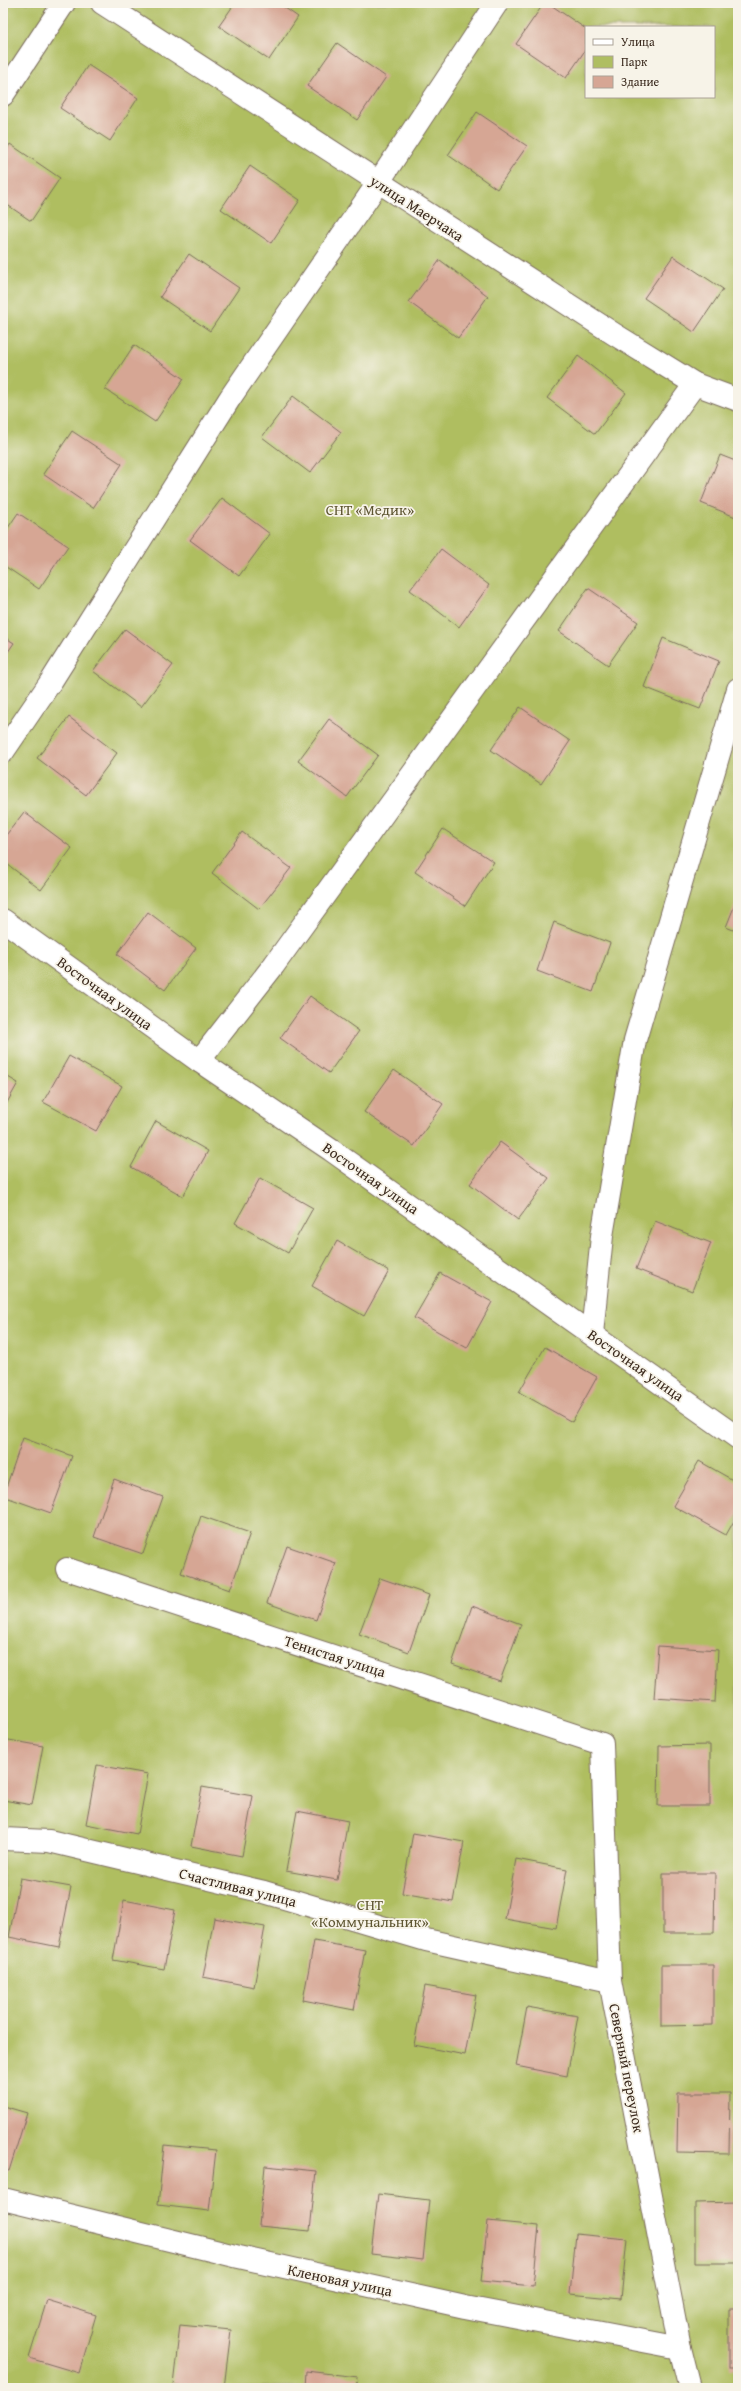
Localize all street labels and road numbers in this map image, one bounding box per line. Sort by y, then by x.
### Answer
street label: улица Маерчака [365,169,469,247]
street label: Восточная улица [53,951,158,1035]
street label: Восточная улица [319,1137,424,1219]
street label: Восточная улица [584,1324,689,1406]
street label: Тенистая улица [282,1630,389,1683]
street label: Счастливая улица [177,1862,300,1912]
street label: Северный переулок [604,2002,650,2134]
street label: Кленовая улица [286,2259,395,2302]

